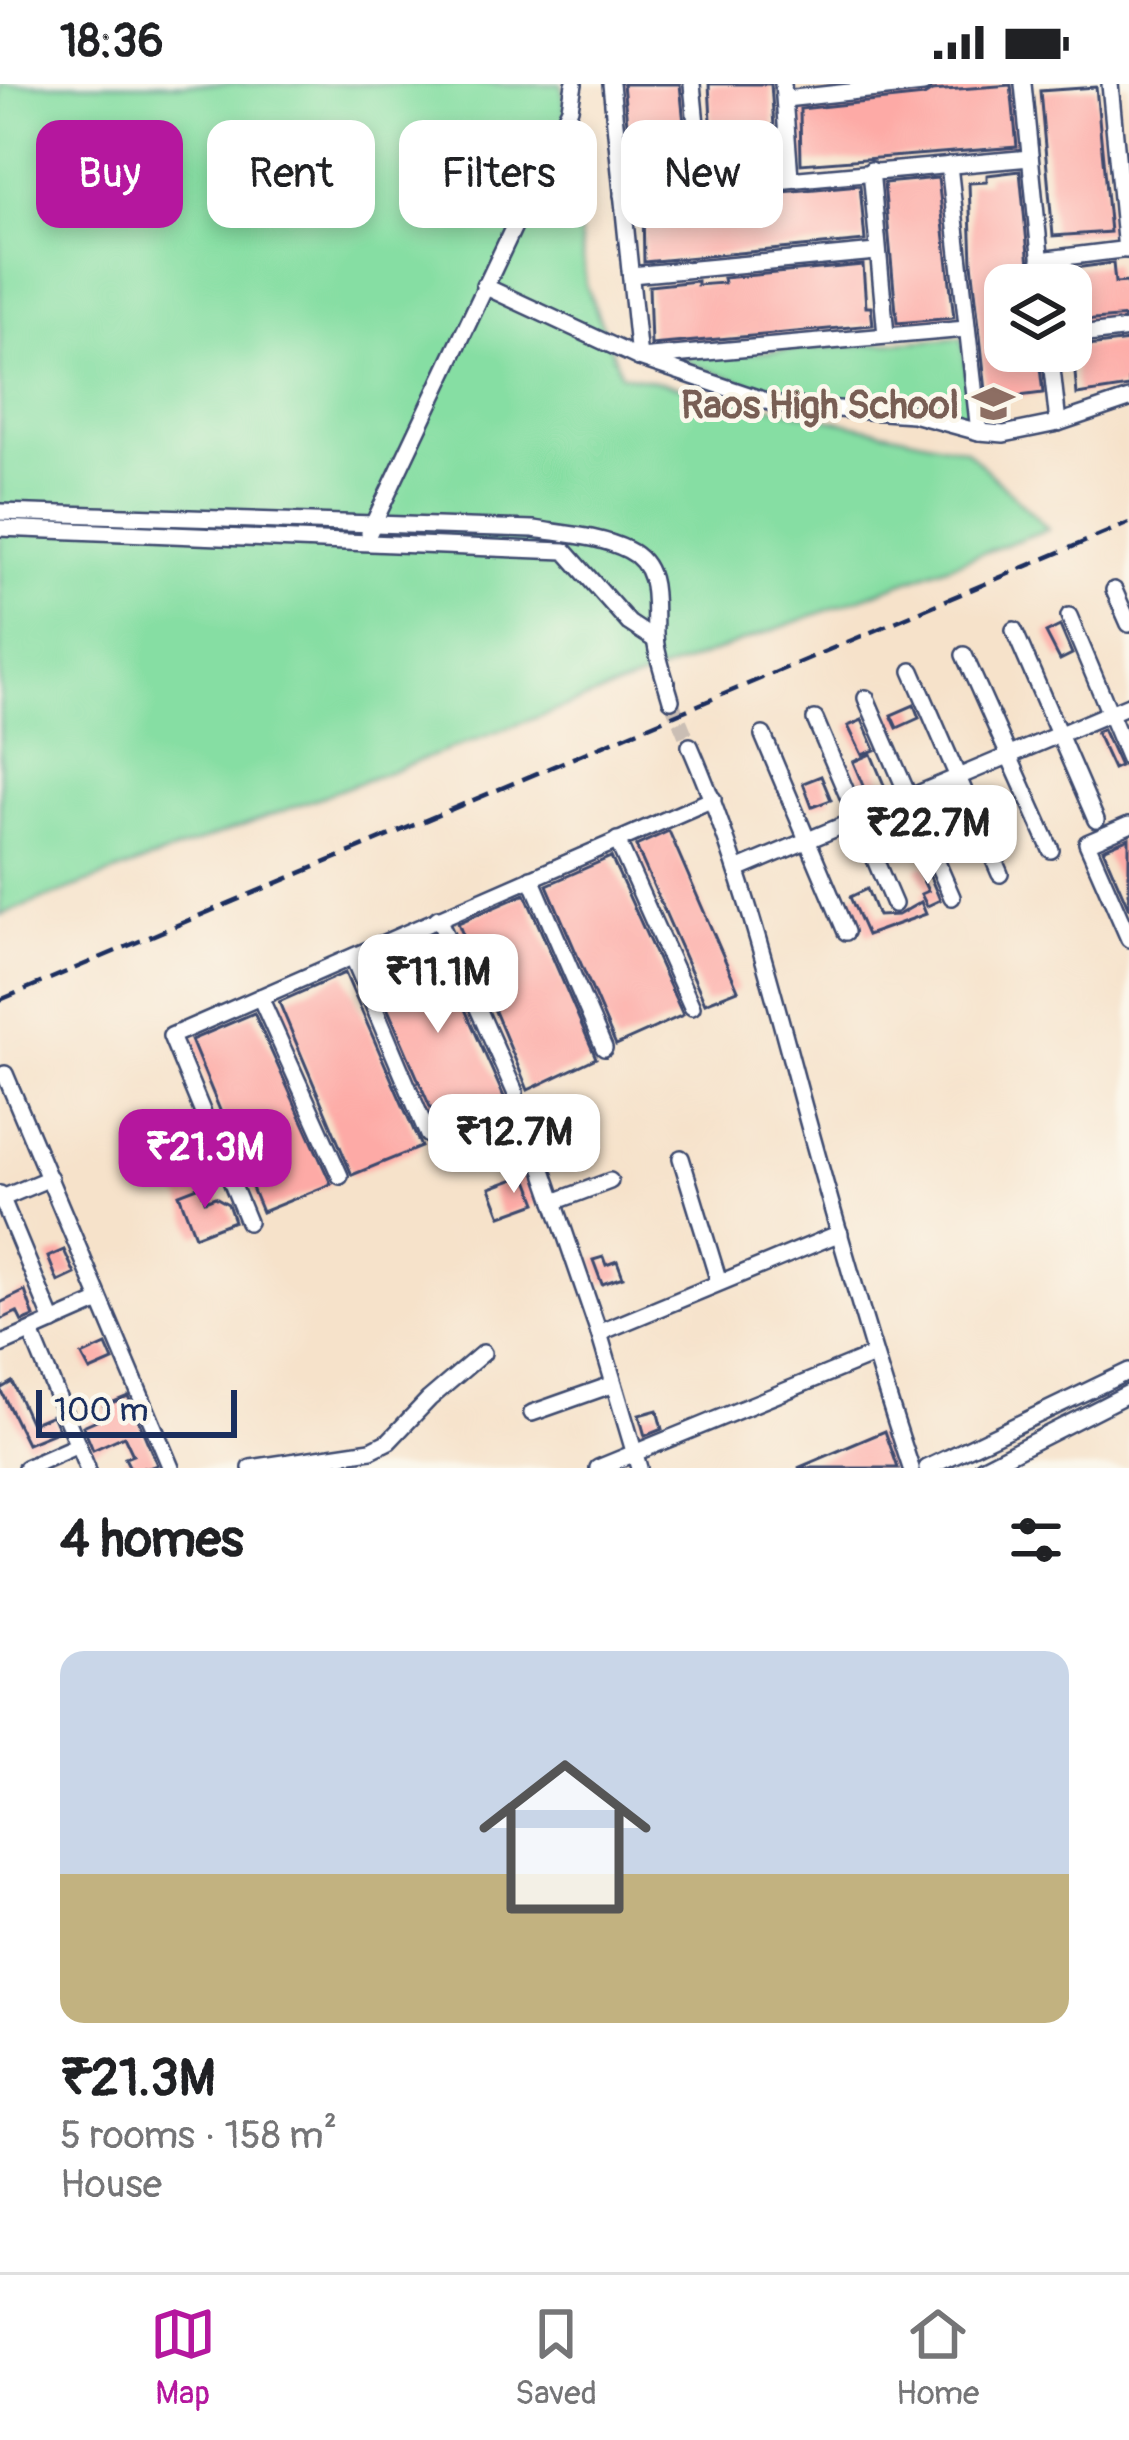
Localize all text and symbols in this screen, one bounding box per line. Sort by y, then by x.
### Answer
text: 18:36 [60,14,164,70]
chip: Buy [36,120,183,228]
chip: Rent [207,120,375,228]
chip: Filters [399,120,597,228]
chip: New [621,120,783,228]
map controls [984,264,1092,372]
button: layers [984,264,1092,372]
place label: Raos High School [681,381,959,430]
school or university icon: Raos High School [970,381,1016,427]
pin: ₹22.7M [830,785,1026,887]
text: ₹22.7M [866,799,990,848]
pin: ₹11.1M [340,934,536,1036]
text: ₹11.1M [385,948,491,997]
pin: ₹12.7M [416,1094,612,1196]
text: ₹12.7M [455,1108,573,1157]
pin: ₹21.3M [107,1109,303,1211]
text: ₹21.3M [146,1123,264,1172]
scale bar [36,1384,237,1437]
text: 100 m [54,1390,148,1431]
icon: filters [1003,1507,1069,1573]
text: 4 homes [60,1508,244,1572]
icon: home [457,1729,673,1945]
text: ₹21.3M [60,2047,215,2111]
text: 5 rooms · 158 m² [60,2111,337,2160]
text: House [60,2160,162,2209]
tab: Map [150,2301,216,2414]
tab: Saved [515,2301,597,2414]
tab: Home [896,2301,979,2414]

